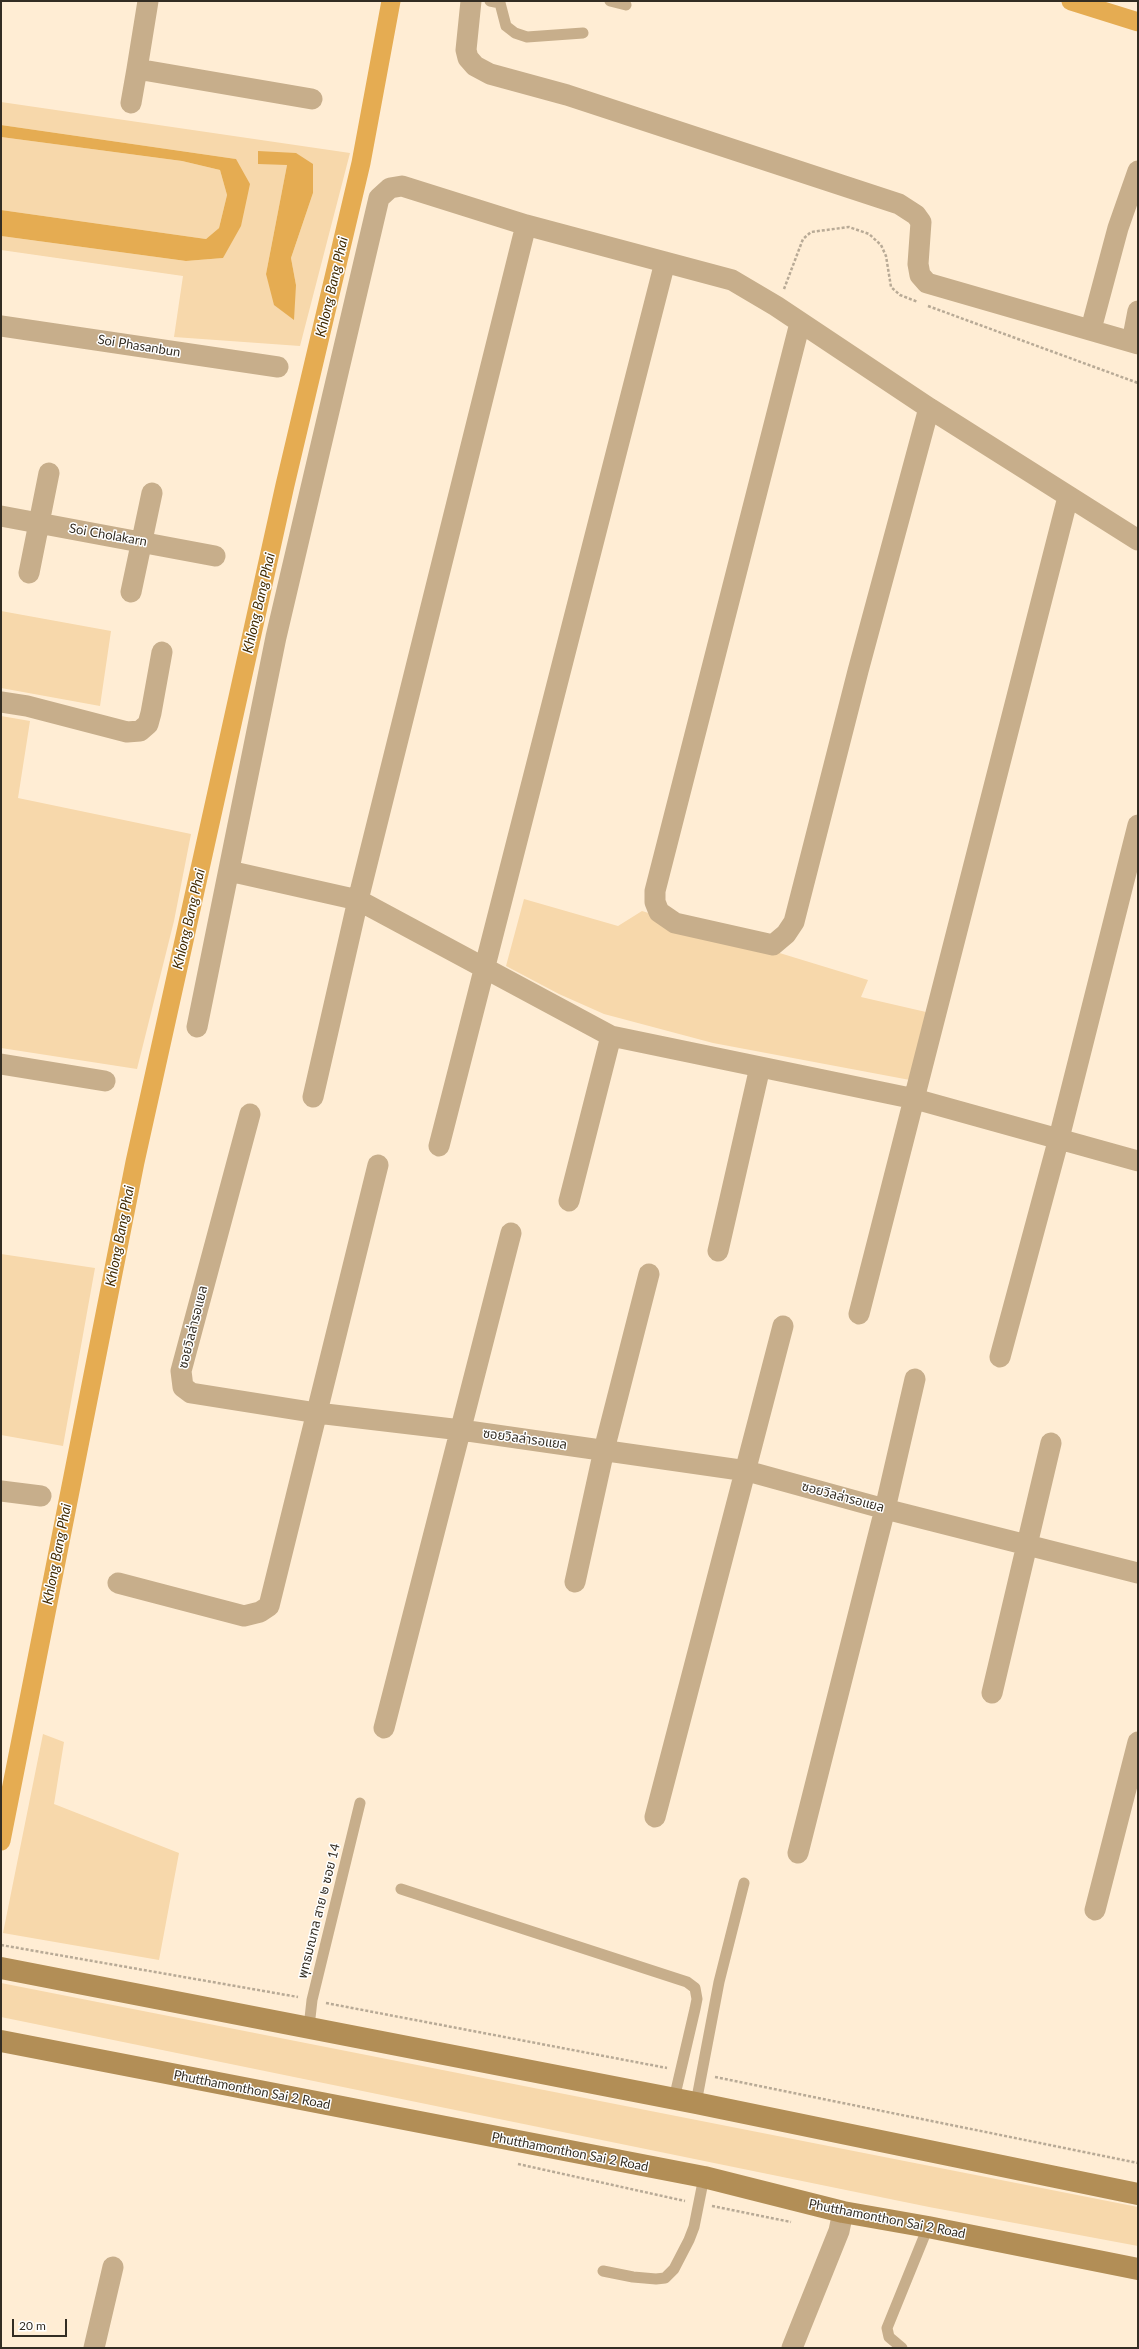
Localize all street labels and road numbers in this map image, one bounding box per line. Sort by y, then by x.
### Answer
street label: Soi Phasanbun [97,332,181,360]
street label: Soi Cholakarn [68,520,148,550]
street label: ซอยวิลล่ารอแยล [175,1284,211,1370]
street label: ซอยวิลล่ารอแยล [482,1425,568,1453]
street label: ซอยวิลล่ารอแยล [800,1478,886,1516]
street label: พุทธมณฑล สาย ๒ ซอย 14 [295,1842,343,1980]
street label: Phutthamonthon Sai 2 Road [172,2067,332,2113]
street label: Phutthamonthon Sai 2 Road [490,2129,650,2175]
street label: Phutthamonthon Sai 2 Road [807,2196,967,2242]

